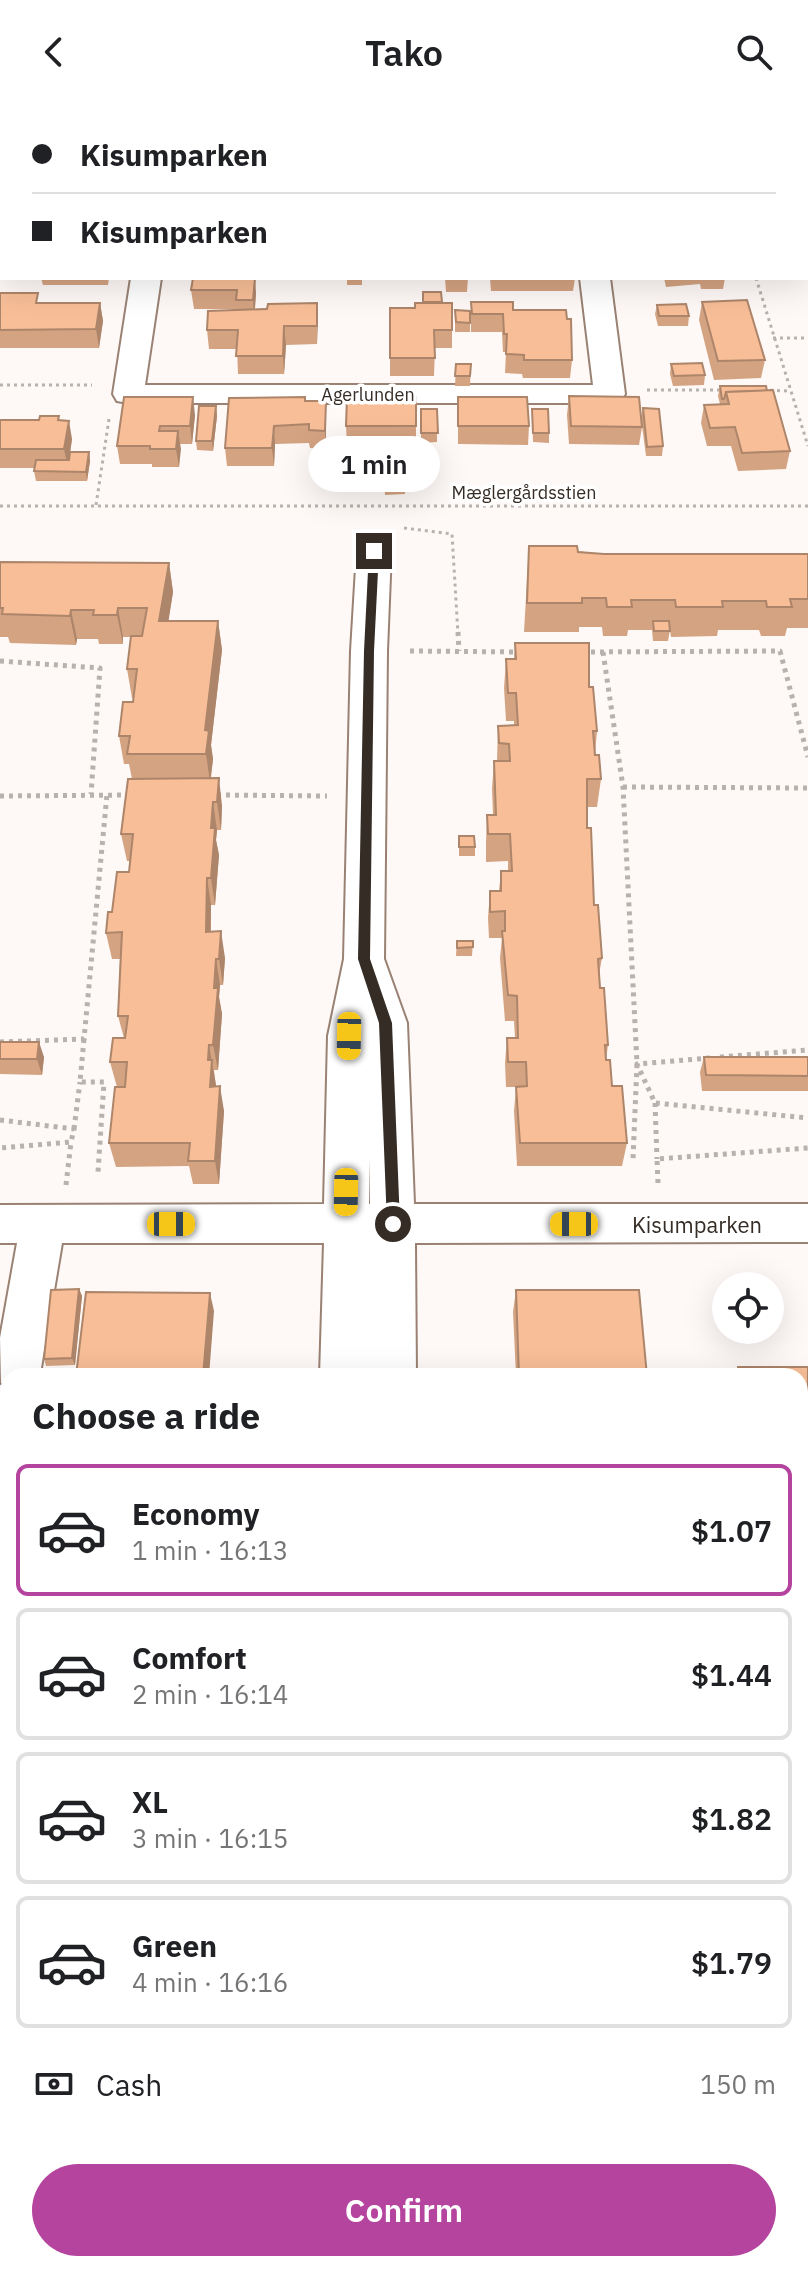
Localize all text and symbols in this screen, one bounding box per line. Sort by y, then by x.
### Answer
text: Tako [365,29,443,76]
icon: back [32,30,76,74]
icon: search [732,30,776,74]
text: Kisumparken [80,135,268,174]
text: Kisumparken [80,212,268,251]
street label: Agerlunden [321,383,415,406]
callout: 1 min [308,435,440,491]
text: 1 min [340,447,408,481]
street label: Mæglergårdsstien [452,481,596,504]
route end [356,533,392,569]
car [337,1012,361,1060]
car [334,1168,358,1216]
route start [375,1206,411,1242]
street label: Kisumparken [632,1210,762,1239]
car [147,1212,195,1236]
car [550,1212,598,1236]
map controls [712,1272,784,1344]
button: locate [712,1272,784,1344]
text: Choose a ride [32,1392,260,1439]
icon: car [36,1494,108,1566]
text: Economy [132,1494,260,1533]
text: $1.07 [691,1511,772,1550]
text: 1 min · 16:13 [132,1533,288,1567]
icon: car [36,1638,108,1710]
text: Comfort [132,1638,247,1677]
text: $1.44 [691,1655,772,1694]
text: 2 min · 16:14 [132,1677,288,1711]
icon: car [36,1782,108,1854]
text: XL [132,1782,168,1821]
text: $1.82 [691,1799,772,1838]
text: 3 min · 16:15 [132,1821,288,1855]
icon: car [36,1926,108,1998]
text: Green [132,1926,217,1965]
text: $1.79 [691,1943,772,1982]
text: 4 min · 16:16 [132,1965,288,1999]
icon: cash [32,2062,76,2106]
text: Cash [96,2065,162,2104]
text: 150 m [700,2067,776,2101]
button: Confirm [32,2164,776,2256]

